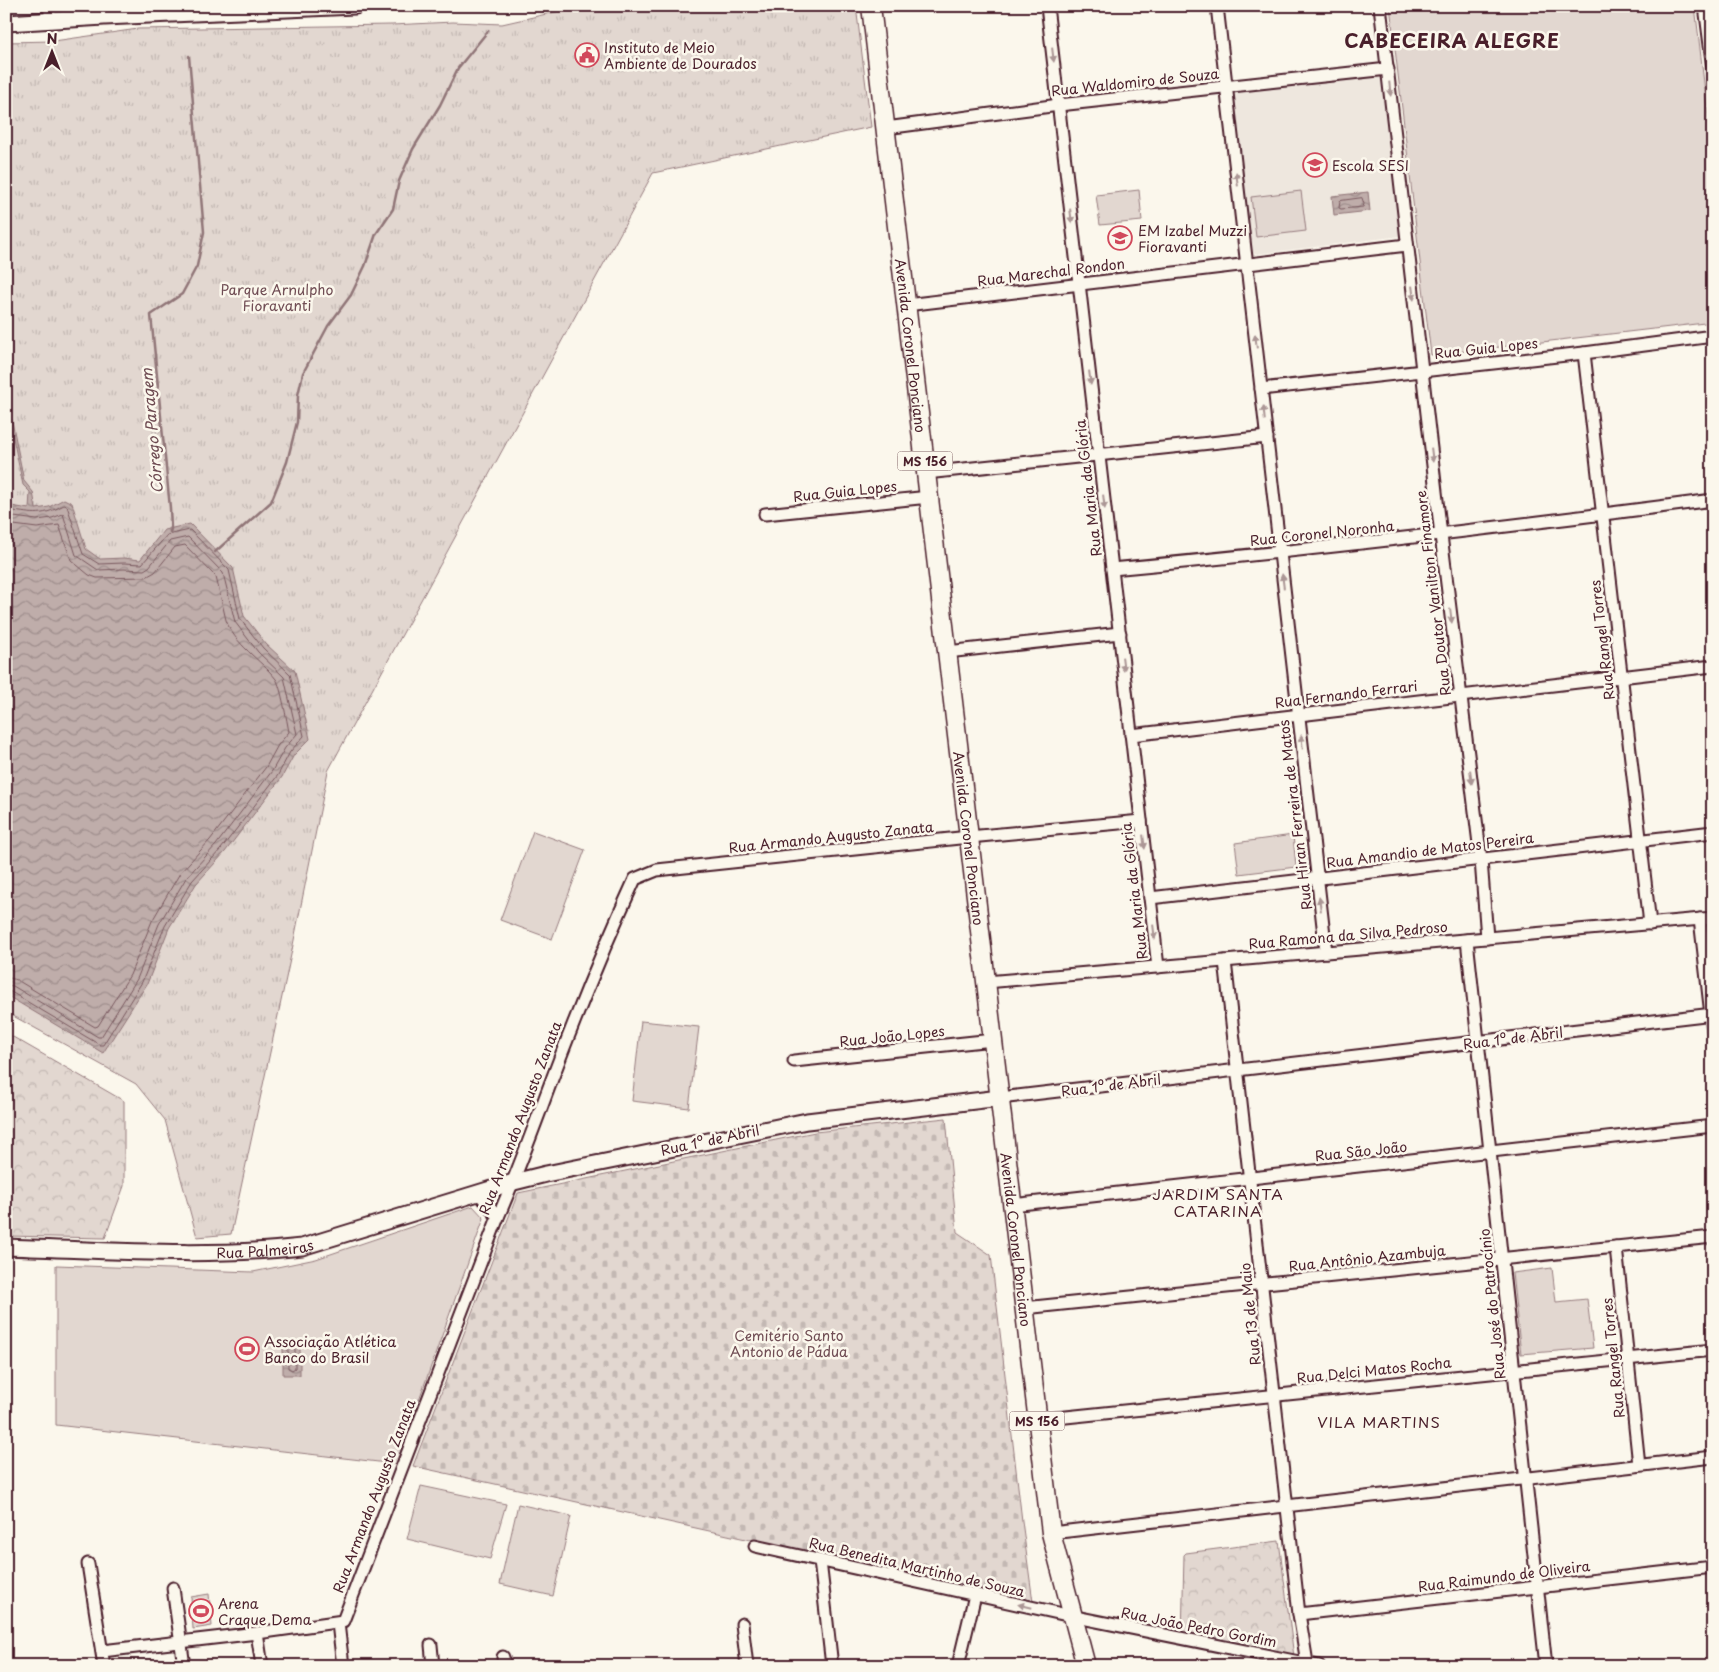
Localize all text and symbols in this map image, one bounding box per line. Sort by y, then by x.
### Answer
district label: CABECEIRA ALEGRE [1344,26,1560,54]
north arrow [28,28,78,78]
text: N [46,28,58,49]
place label: Instituto de Meio Ambiente de Dourados [604,37,757,74]
public building icon: Instituto de Meio Ambiente de Dourados [574,42,600,68]
one-way arrow [1049,47,1057,63]
street label: Rua Waldomiro de Souza [1050,63,1220,101]
one-way arrow [1386,82,1394,98]
school or university icon: Escola SESI [1302,152,1328,178]
place label: Escola SESI [1332,155,1409,176]
one-way arrow [1233,171,1241,187]
one-way arrow [1067,208,1075,224]
place label: EM Izabel Muzzi Fioravanti [1138,220,1247,257]
school or university icon: EM Izabel Muzzi Fioravanti [1107,225,1133,251]
street label: Rua Marechal Rondon [976,253,1126,291]
street label: Avenida Coronel Ponciano [890,257,932,434]
park label: Parque Arnulpho Fioravanti [221,279,333,316]
one-way arrow [1409,286,1417,302]
one-way arrow [1252,332,1260,348]
street label: Rua Guia Lopes [1433,332,1539,364]
water label: Córrego Paragem [134,367,168,495]
one-way arrow [1086,370,1094,386]
one-way arrow [1260,404,1268,420]
street label: Rua Maria da Glória [1069,418,1107,558]
one-way arrow [1428,447,1436,463]
road number: MS 156 [898,452,952,471]
street label: Rua Guia Lopes [792,475,898,507]
street label: Rua Doutor Vanilton Finamore [1410,489,1456,697]
one-way arrow [1100,494,1108,510]
street label: Rua Coronel Noronha [1249,515,1395,551]
one-way arrow [1279,572,1287,588]
street label: Rua Rangel Torres [1584,579,1620,701]
one-way arrow [1447,608,1455,624]
one-way arrow [1119,656,1127,672]
street label: Rua Fernando Ferrari [1273,675,1419,713]
street label: Rua Hiran Ferreira de Matos [1273,719,1317,911]
one-way arrow [1298,734,1306,750]
street label: Avenida Coronel Ponciano [948,750,990,927]
one-way arrow [1467,770,1475,786]
street label: Rua Armando Augusto Zanata [728,816,935,858]
street label: Rua Maria da Glória [1115,821,1153,961]
street label: Rua Amandio de Matos Pereira [1325,827,1535,873]
one-way arrow [1140,835,1148,851]
one-way arrow [1316,895,1324,911]
street label: Rua Ramona da Silva Pedroso [1248,916,1449,954]
one-way arrow [1150,925,1158,941]
street label: Rua Armando Augusto Zanata [473,1018,567,1218]
street label: Rua João Lopes [838,1020,946,1052]
street label: Rua 1º de Abril [1462,1021,1564,1055]
street label: Rua 1º de Abril [1060,1068,1162,1102]
street label: Rua 1º de Abril [659,1119,761,1161]
street label: Rua São João [1314,1136,1408,1166]
street label: Avenida Coronel Ponciano [996,1151,1037,1328]
district label: JARDIM SANTA CATARINA [1152,1182,1284,1222]
street label: Rua José do Patrocínio [1474,1227,1510,1380]
street label: Rua Palmeiras [216,1234,316,1263]
street label: Rua Antônio Azambuja [1288,1239,1447,1277]
street label: Rua 13 de Maio [1234,1261,1266,1366]
street label: Rua Rangel Torres [1596,1297,1630,1419]
park label: Cemitério Santo Antonio de Pádua [730,1325,848,1362]
place label: Associação Atlética Banco do Brasil [264,1331,397,1368]
sports icon: Associação Atlética Banco do Brasil [234,1336,260,1362]
street label: Rua Delci Matos Rocha [1296,1351,1453,1389]
street label: Rua Armando Augusto Zanata [327,1396,421,1596]
district label: VILA MARTINS [1317,1410,1441,1433]
road number: MS 156 [1010,1412,1064,1430]
street label: Rua Benedita Martinho de Souza [807,1532,1027,1602]
street label: Rua Raimundo de Oliveira [1417,1555,1592,1597]
place label: Arena Craque Dema [218,1593,312,1630]
sports icon: Arena Craque Dema [188,1598,214,1624]
one-way arrow [1017,1602,1032,1610]
street label: Rua João Pedro Gordim [1119,1602,1279,1652]

